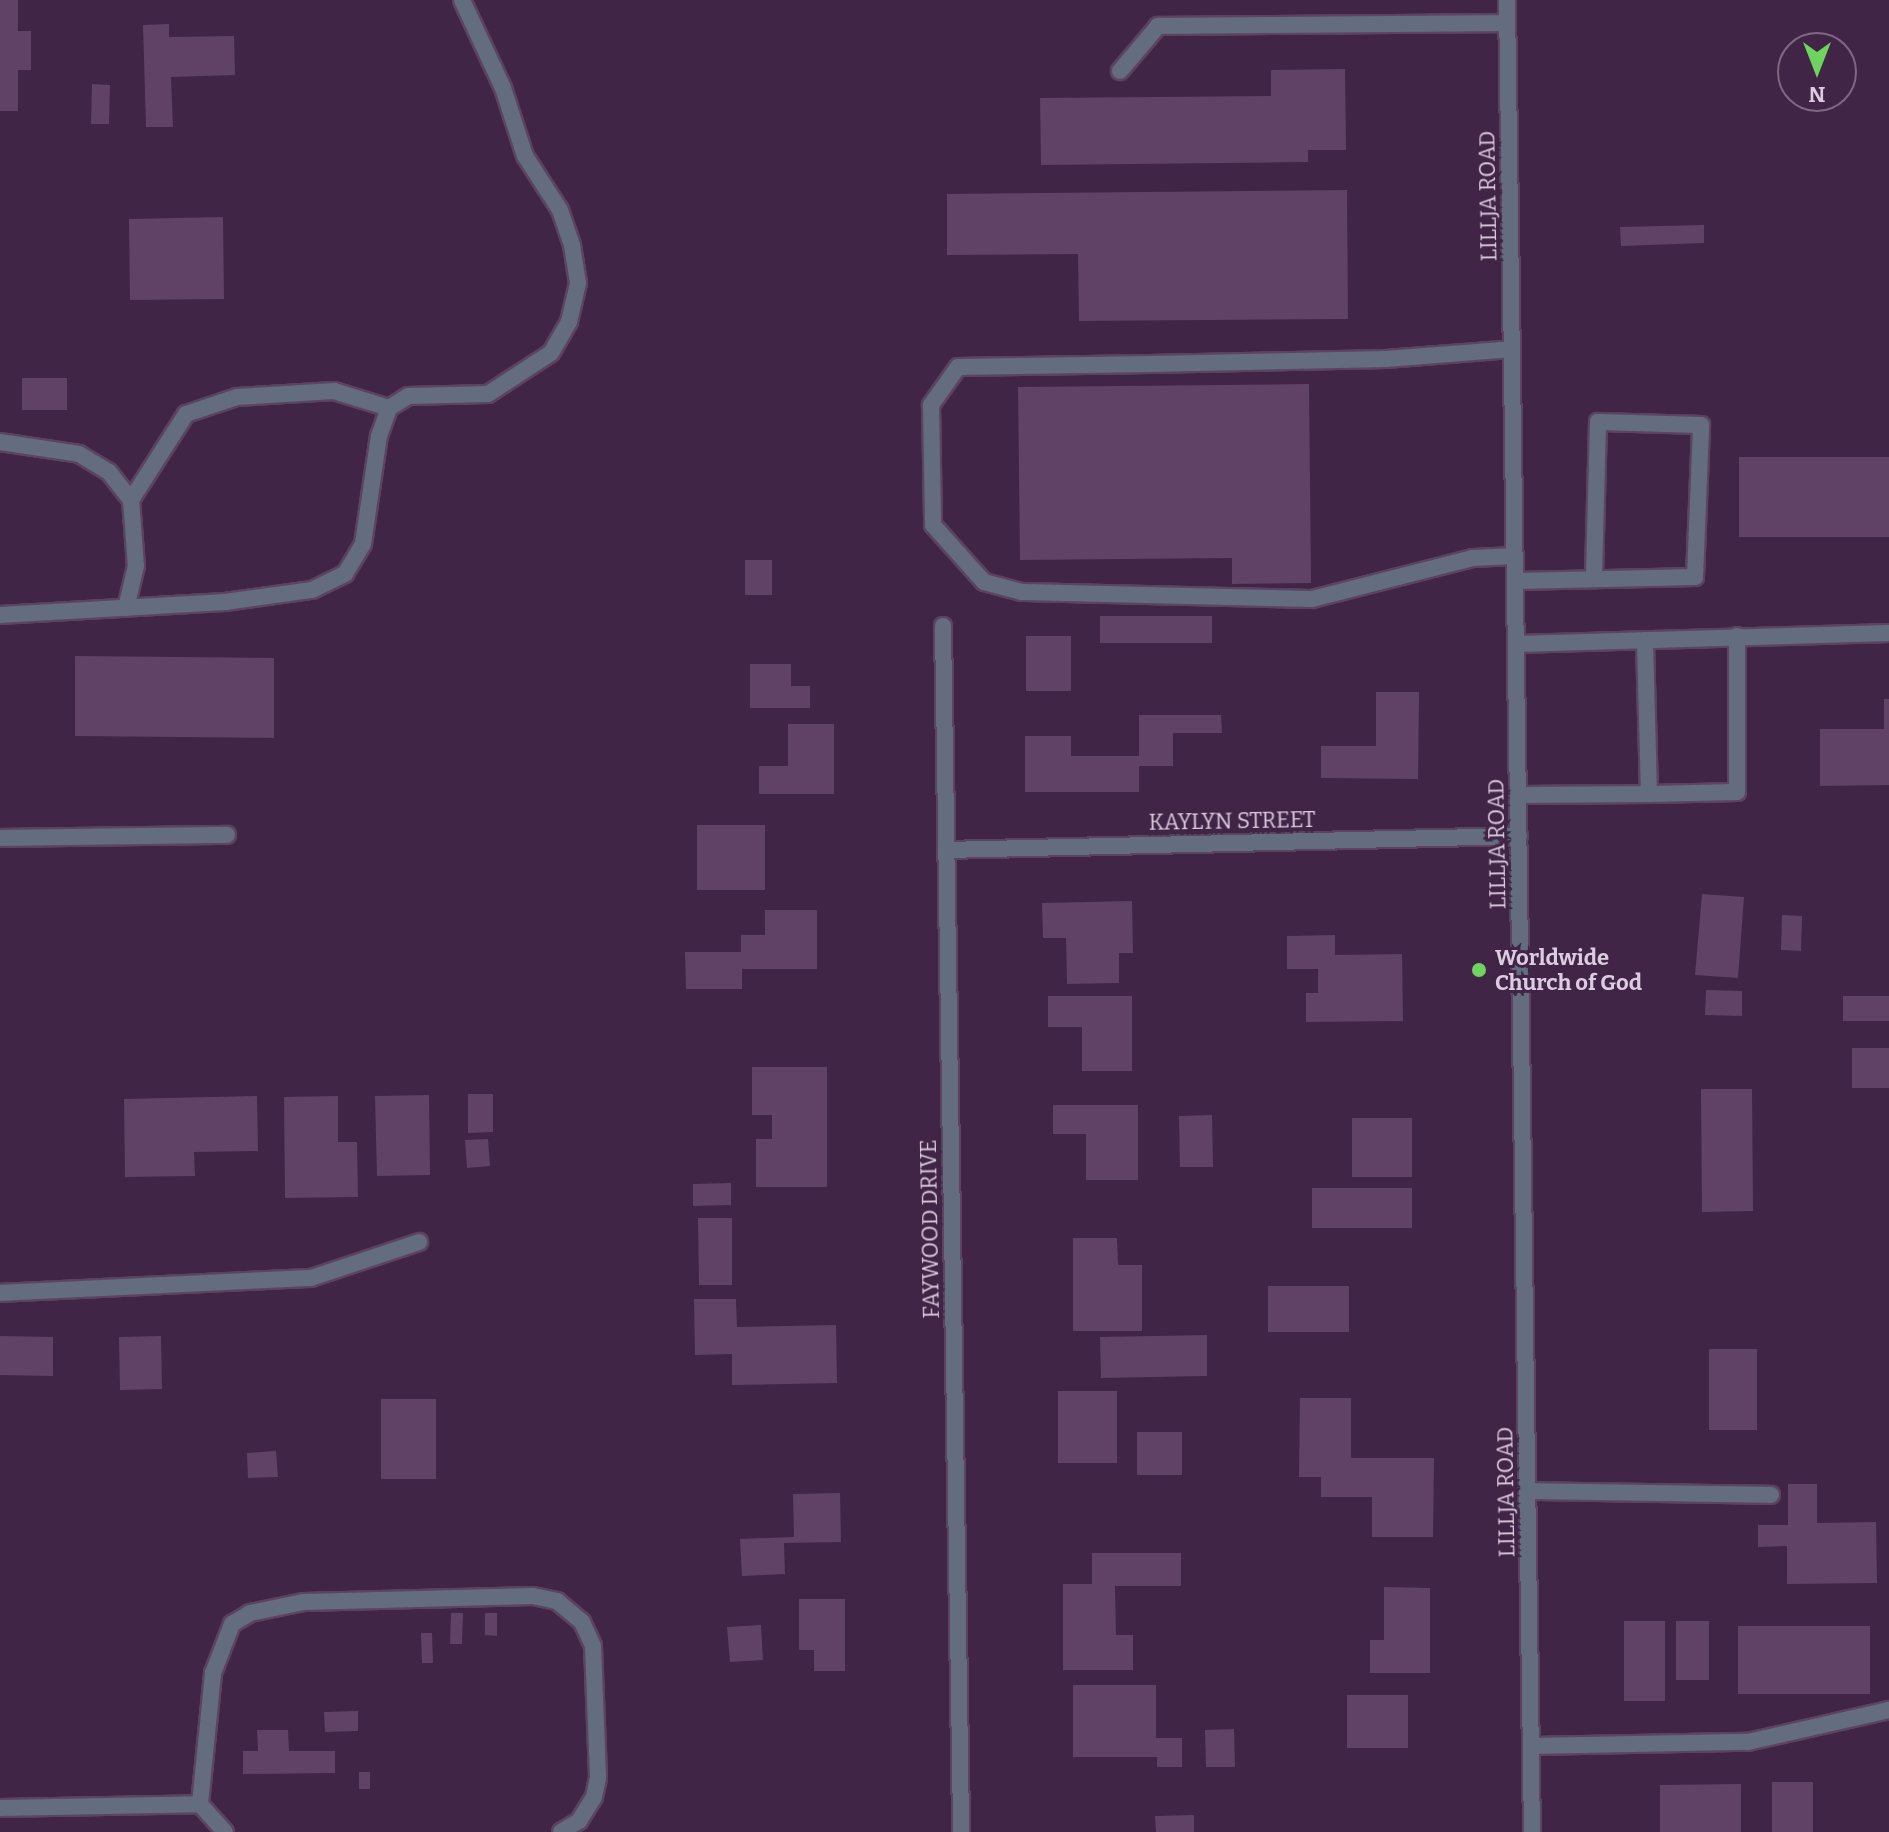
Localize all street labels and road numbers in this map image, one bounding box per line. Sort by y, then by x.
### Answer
street label: LILLJA ROAD [1474,130,1502,262]
street label: LILLJA ROAD [1483,778,1511,910]
street label: KAYLYN STREET [1148,806,1316,836]
street label: FAYWOOD DRIVE [915,1139,945,1319]
street label: LILLJA ROAD [1492,1426,1520,1558]

